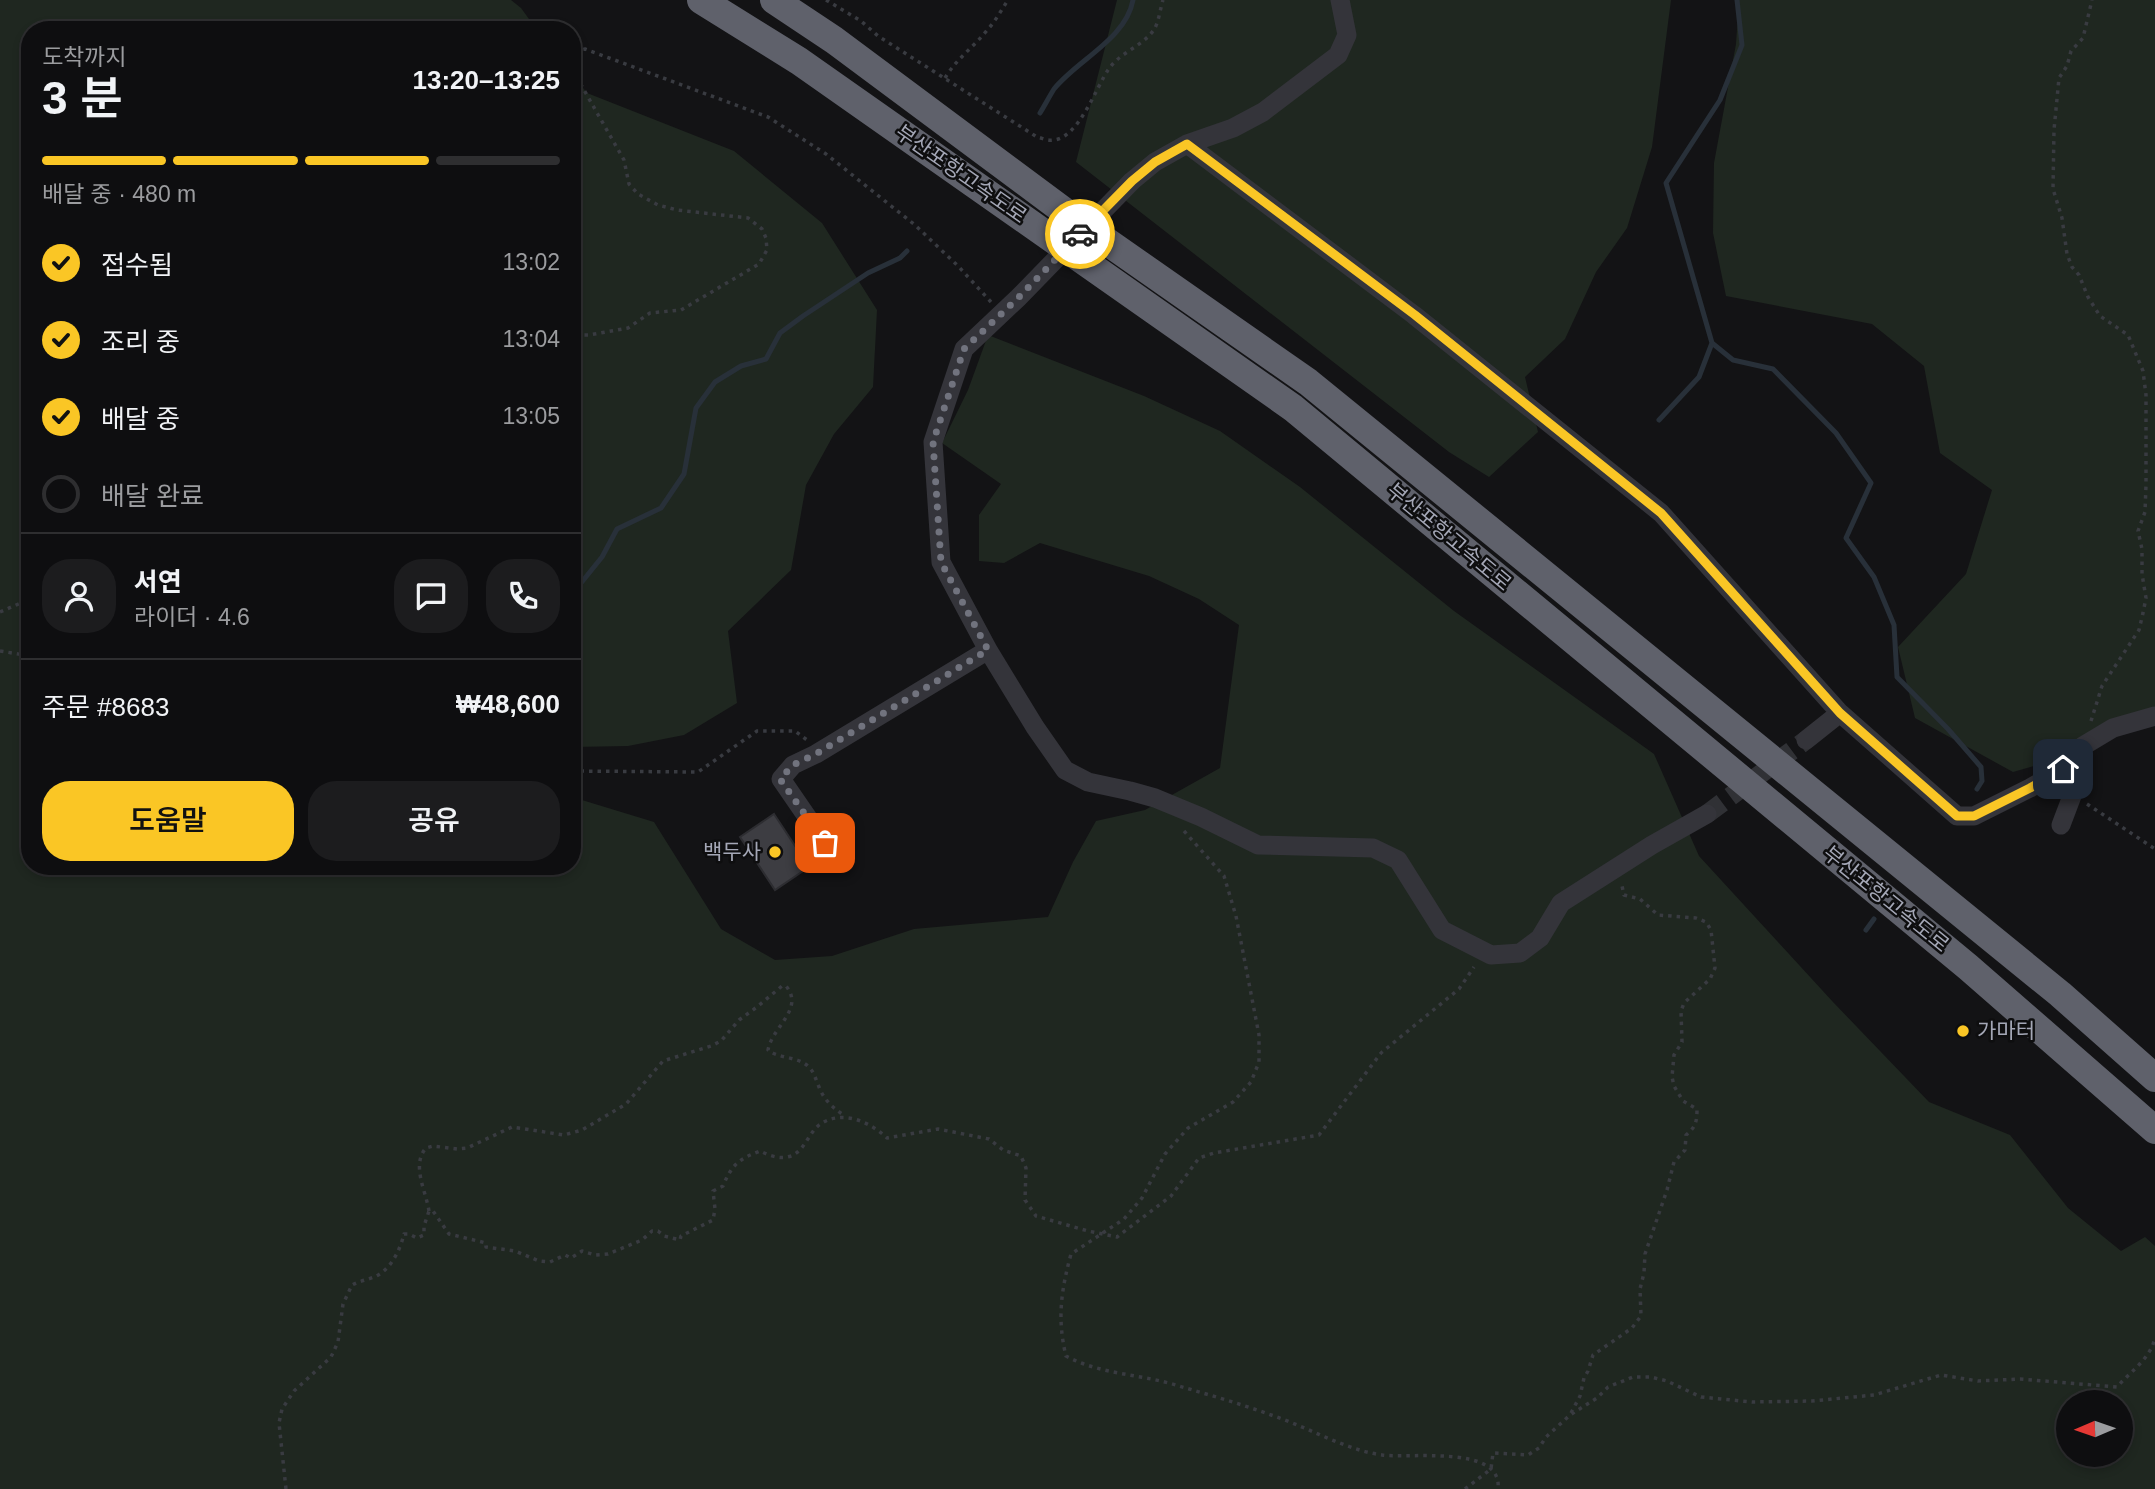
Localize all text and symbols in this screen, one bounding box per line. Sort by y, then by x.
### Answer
text: 도착까지 [42,44,127,70]
text: 13:20–13:25 [413,65,560,95]
text: 3 분 [42,72,123,124]
street label: 부산포항고속도로 [891,120,1031,227]
text: 배달 중 · 480 m [42,181,196,207]
courier [1045,199,1115,269]
icon: car [1061,215,1099,253]
icon: check [42,244,80,282]
text: 13:02 [502,249,560,275]
text: 접수됨 [101,250,173,280]
icon: check [42,321,80,359]
text: 13:04 [502,326,560,352]
text: 조리 중 [101,327,180,357]
icon: check [42,398,80,436]
text: 13:05 [502,403,560,429]
text: 배달 중 [101,404,180,434]
street label: 부산포항고속도로 [1383,478,1516,595]
text: 배달 완료 [101,481,204,511]
button: person [42,559,116,633]
button: chat [394,559,468,633]
button: phone [486,559,560,633]
text: 서연 [134,567,182,597]
text: 라이더 · 4.6 [134,604,250,630]
text: ₩48,600 [456,689,560,719]
text: 주문 #8683 [42,692,169,722]
pin [2033,739,2093,799]
icon: home [2044,750,2082,788]
button: 도움말 [42,781,294,861]
button: 공유 [308,781,560,861]
pin [795,813,855,873]
icon: bag [806,824,844,862]
place label: 백두사 [703,840,761,863]
street label: 부산포항고속도로 [1819,841,1954,956]
marker: 백두사 [767,844,783,860]
place label: 가마터 [1977,1019,2035,1042]
marker: 가마터 [1955,1023,1971,1039]
north arrow [2056,1390,2133,1466]
map controls [2056,1390,2133,1467]

